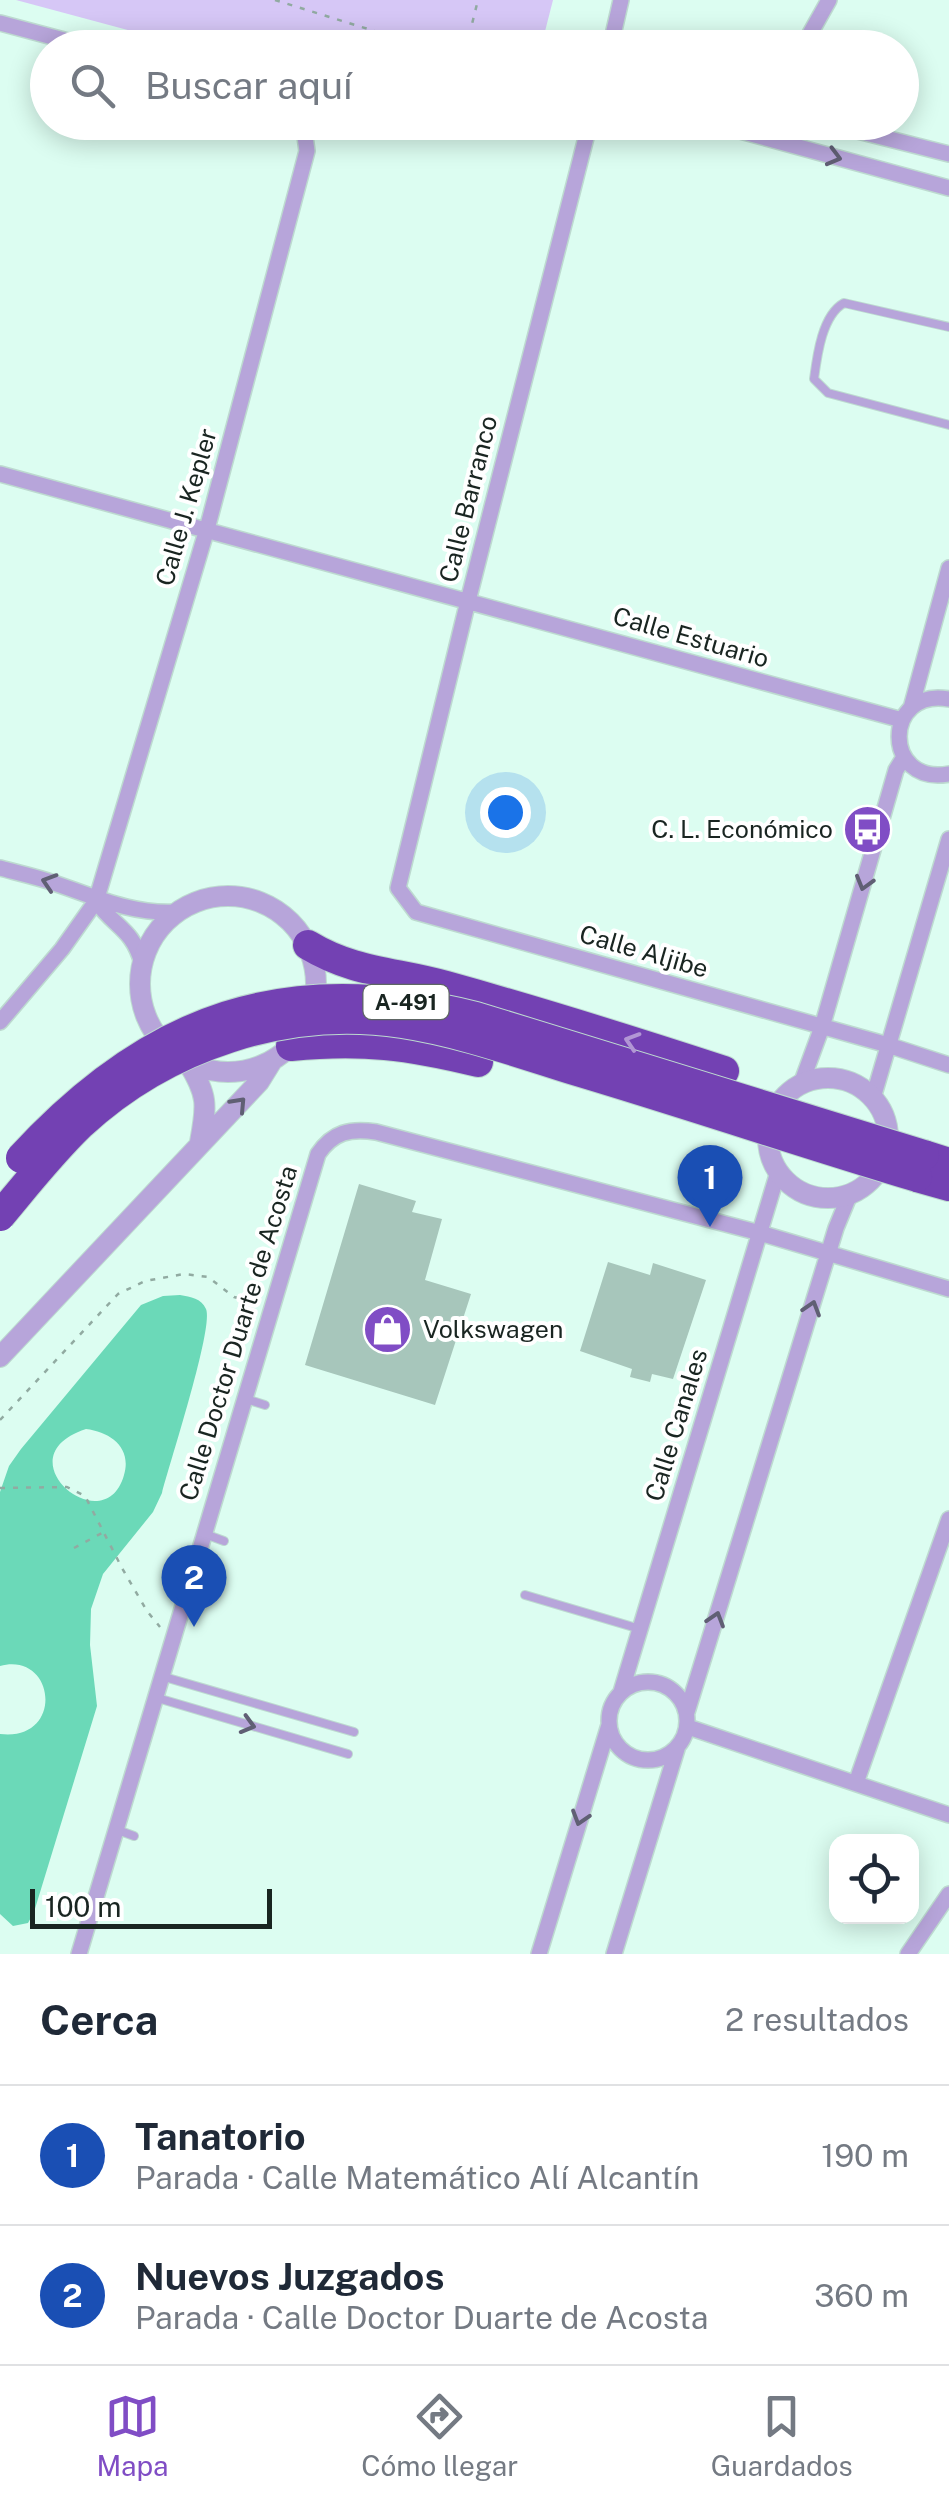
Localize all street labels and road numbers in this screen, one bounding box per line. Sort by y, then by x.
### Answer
street label: Calle Barranco [433,413,503,585]
street label: Calle J. Kepler [149,425,223,589]
street label: Calle Estuario [610,600,772,674]
street label: Calle Aljibe [576,918,712,984]
road number: A-491 [364,985,448,1019]
street label: Calle Doctor Duarte de Acosta [173,1162,303,1504]
street label: Calle Canales [639,1345,713,1505]

